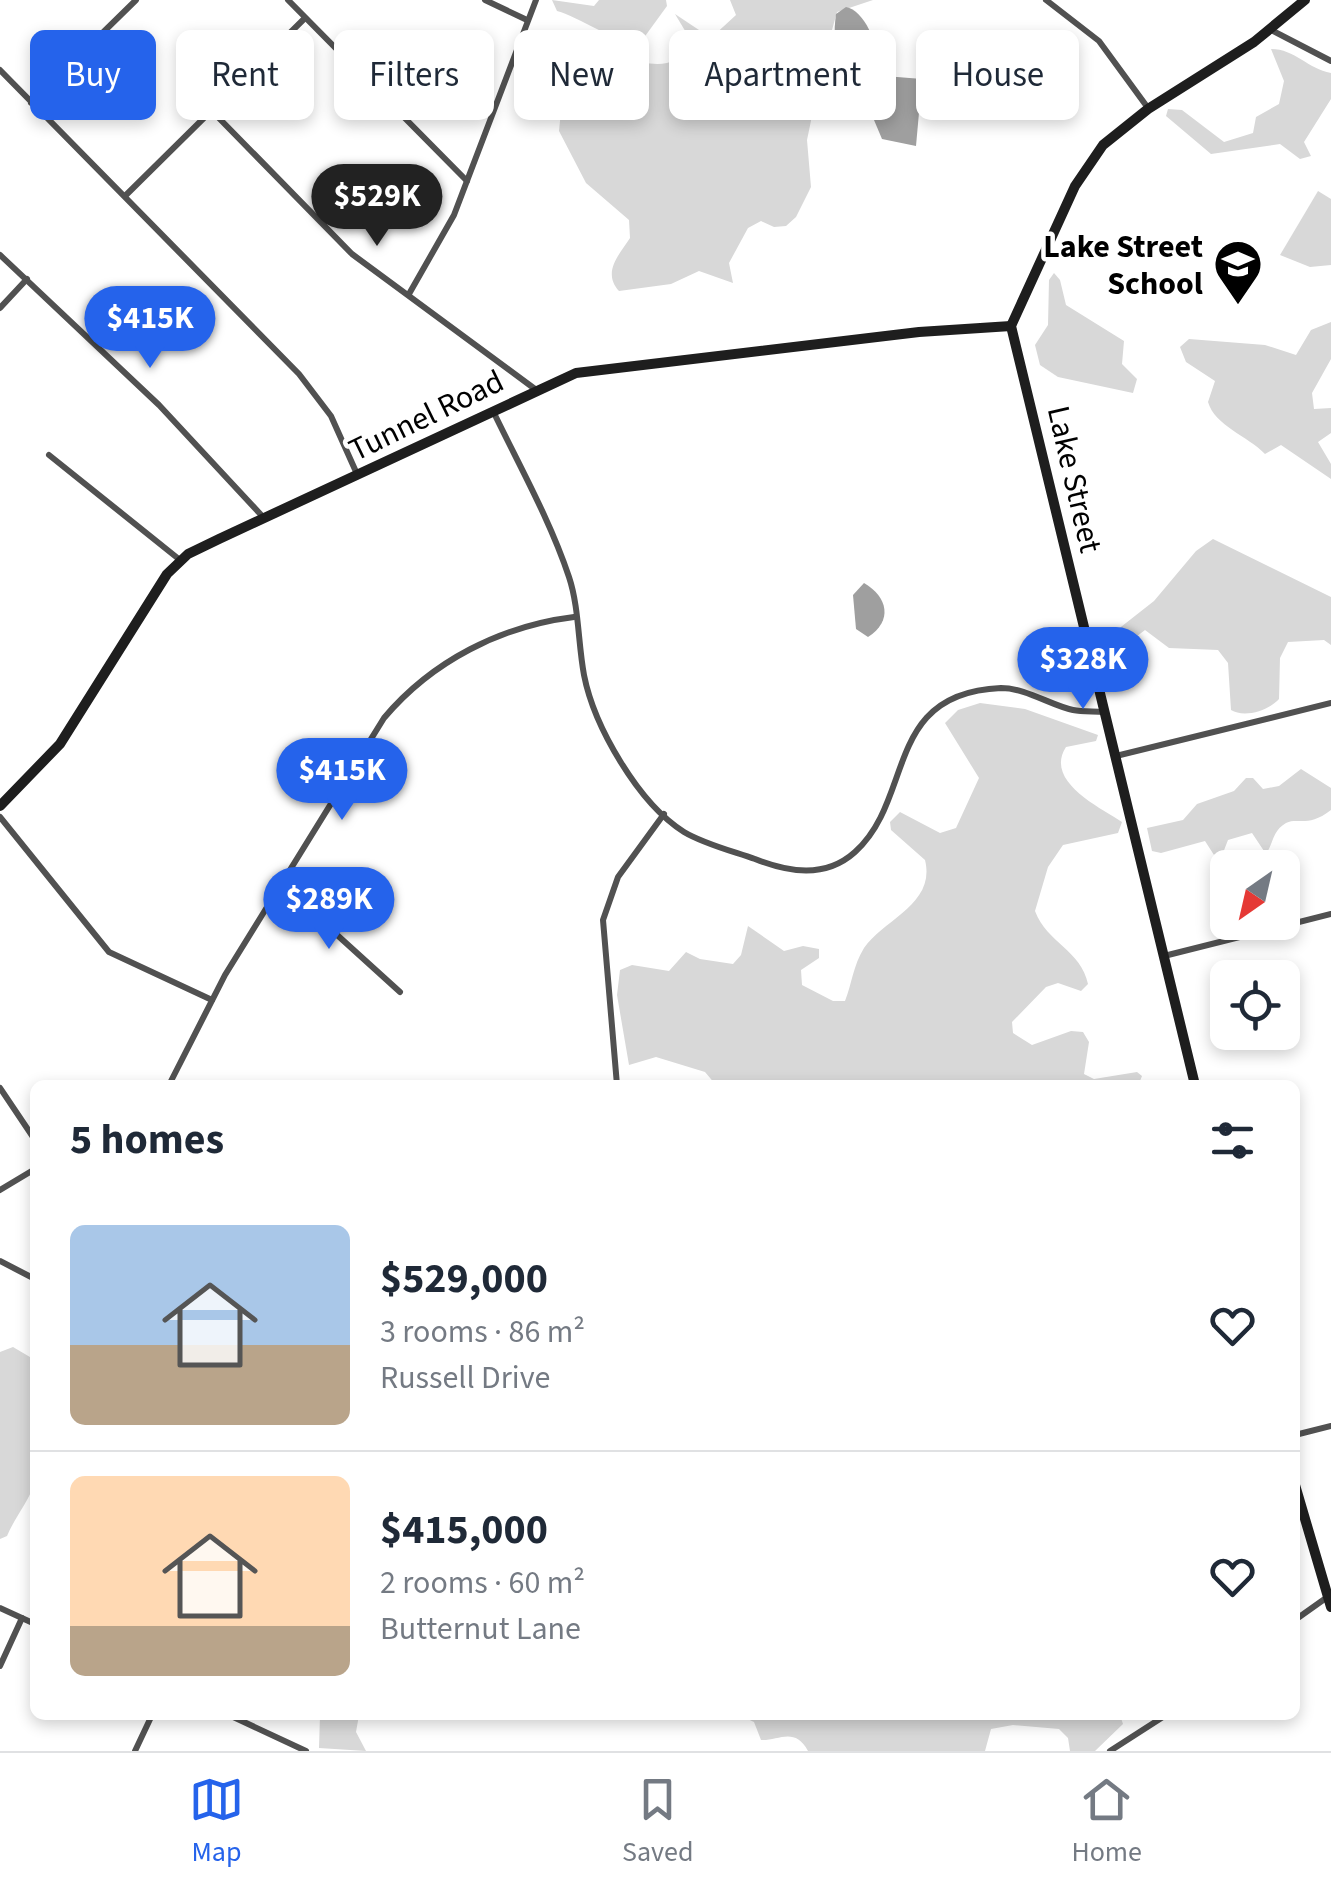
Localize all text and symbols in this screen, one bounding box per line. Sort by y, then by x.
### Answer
chip: Buy [30,30,156,120]
chip: Rent [176,30,314,120]
chip: Filters [334,30,494,120]
chip: New [514,30,649,120]
chip: Apartment [669,30,896,120]
chip: House [916,30,1079,120]
pin: $529K [307,164,447,249]
text: $529K [333,173,421,219]
place label: Lake Street School [1043,224,1203,307]
school or university icon: Lake Street School [1212,238,1264,306]
pin: $415K [80,286,220,371]
text: $415K [106,295,194,341]
street label: Tunnel Road [341,359,512,473]
street label: Lake Street [1035,401,1113,557]
pin: $328K [1013,627,1153,712]
text: $328K [1039,636,1127,682]
pin: $415K [272,738,412,823]
text: $415K [298,747,386,793]
north arrow [1210,850,1300,940]
map controls [1210,850,1300,1050]
pin: $289K [259,867,399,952]
text: $289K [285,876,373,922]
button: locate [1210,960,1300,1050]
text: 5 homes [70,1110,224,1170]
icon: filters [1205,1113,1260,1168]
text: $529,000 [380,1249,548,1309]
icon: home [150,1265,270,1385]
icon: heart [1205,1298,1260,1353]
text: 3 rooms · 86 m² [380,1309,585,1355]
text: Russell Drive [380,1355,550,1401]
text: $415,000 [380,1500,548,1560]
icon: home [150,1516,270,1636]
icon: heart [1205,1549,1260,1604]
text: 2 rooms · 60 m² [380,1560,585,1606]
text: Butternut Lane [380,1606,581,1652]
tab: Map [189,1772,244,1872]
tab: Saved [622,1772,693,1872]
tab: Home [1071,1772,1142,1872]

